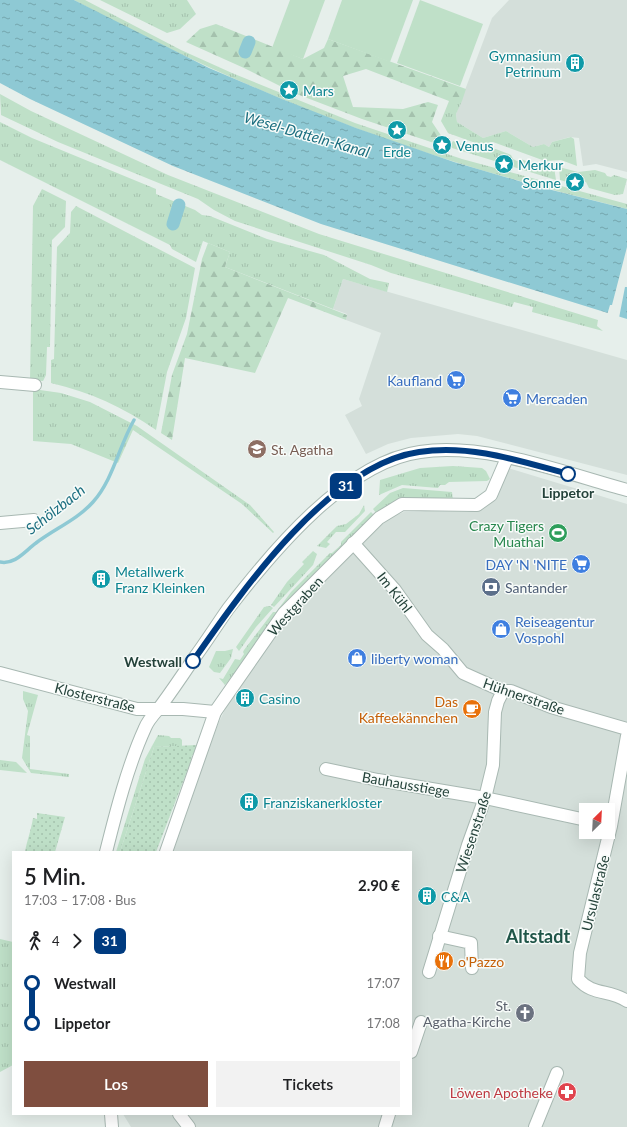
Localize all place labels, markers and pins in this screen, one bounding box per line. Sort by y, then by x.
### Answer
place label: Gymnasium Petrinum [489,47,561,80]
building icon: Gymnasium Petrinum [564,52,586,74]
place icon: Mars [278,79,300,101]
place label: Mars [303,82,334,99]
place icon: Erde [386,119,408,141]
place icon: Venus [431,134,453,156]
place label: Venus [456,137,494,154]
place label: Erde [383,143,411,160]
place icon: Merkur [493,153,515,175]
place label: Merkur [518,156,563,173]
place icon: Sonne [564,171,586,193]
place label: Sonne [522,174,561,191]
supermarket icon: Kaufland [445,369,467,391]
place label: Kaufland [387,372,442,389]
supermarket icon: Mercaden [501,387,523,409]
place label: Mercaden [526,390,588,407]
school or university icon: St. Agatha [246,438,268,460]
place label: St. Agatha [271,441,333,458]
marker: Lippetor [560,466,576,482]
place label: Lippetor [542,484,595,501]
place label: Crazy Tigers Muathai [469,517,544,550]
sports icon: Crazy Tigers Muathai [547,522,569,544]
supermarket icon: DAY 'N 'NITE [570,553,592,575]
place label: DAY 'N 'NITE [485,556,567,573]
place label: Metallwerk Franz Kleinken [115,563,205,596]
building icon: Metallwerk Franz Kleinken [90,568,112,590]
bank icon: Santander [480,576,502,598]
place label: Santander [505,579,567,596]
place label: Reiseagentur Vospohl [515,613,595,646]
shop icon: Reiseagentur Vospohl [490,618,512,640]
shop icon: liberty woman [346,647,368,669]
place label: liberty woman [371,650,458,667]
place label: Westwall [124,653,182,670]
marker: Westwall [185,653,201,669]
building icon: Casino [234,687,256,709]
place label: Casino [259,690,301,707]
place label: Das Kaffeekännchen [359,693,458,726]
cafe icon: Das Kaffeekännchen [461,698,483,720]
building icon: Franziskanerkloster [238,791,260,813]
place label: Franziskanerkloster [263,794,382,811]
building icon: C&A [416,885,438,907]
place label: C&A [441,888,471,905]
restaurant icon: o'Pazzo [433,950,455,972]
place label: o'Pazzo [458,953,504,970]
place label: St. Agatha-Kirche [423,997,511,1030]
church icon: St. Agatha-Kirche [514,1002,536,1024]
pharmacy icon: Löwen Apotheke [556,1081,578,1103]
place label: Löwen Apotheke [450,1084,553,1101]

